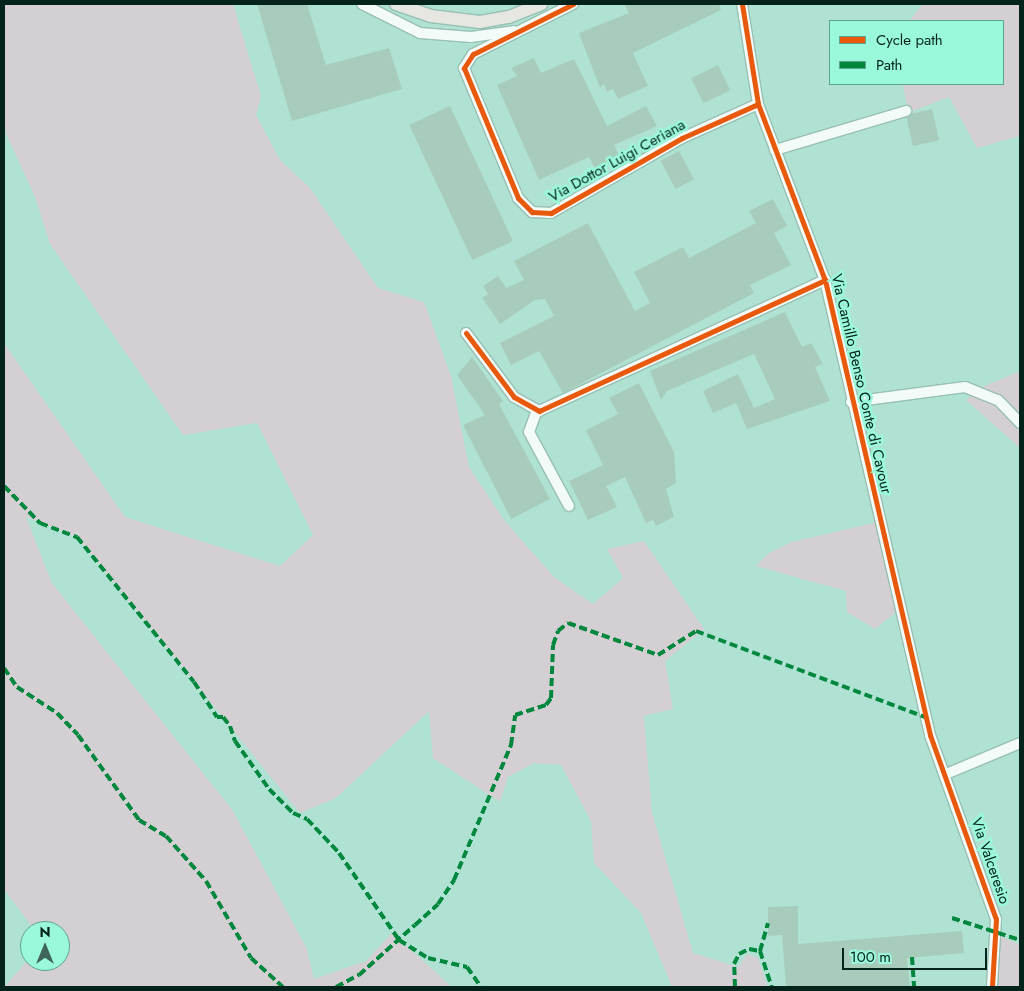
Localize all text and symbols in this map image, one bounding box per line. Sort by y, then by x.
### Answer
legend [829,20,1004,85]
text: Cycle path [876,29,943,51]
text: Path [876,54,902,76]
street label: Via Dottor Luigi Ceriana [546,116,688,206]
street label: Via Camillo Benso Conte di Cavour [827,272,895,496]
street label: Via Valceresio [967,815,1013,907]
north arrow [20,921,70,971]
text: N [39,922,51,942]
scale bar [844,938,989,970]
text: 100 m [850,946,891,968]

